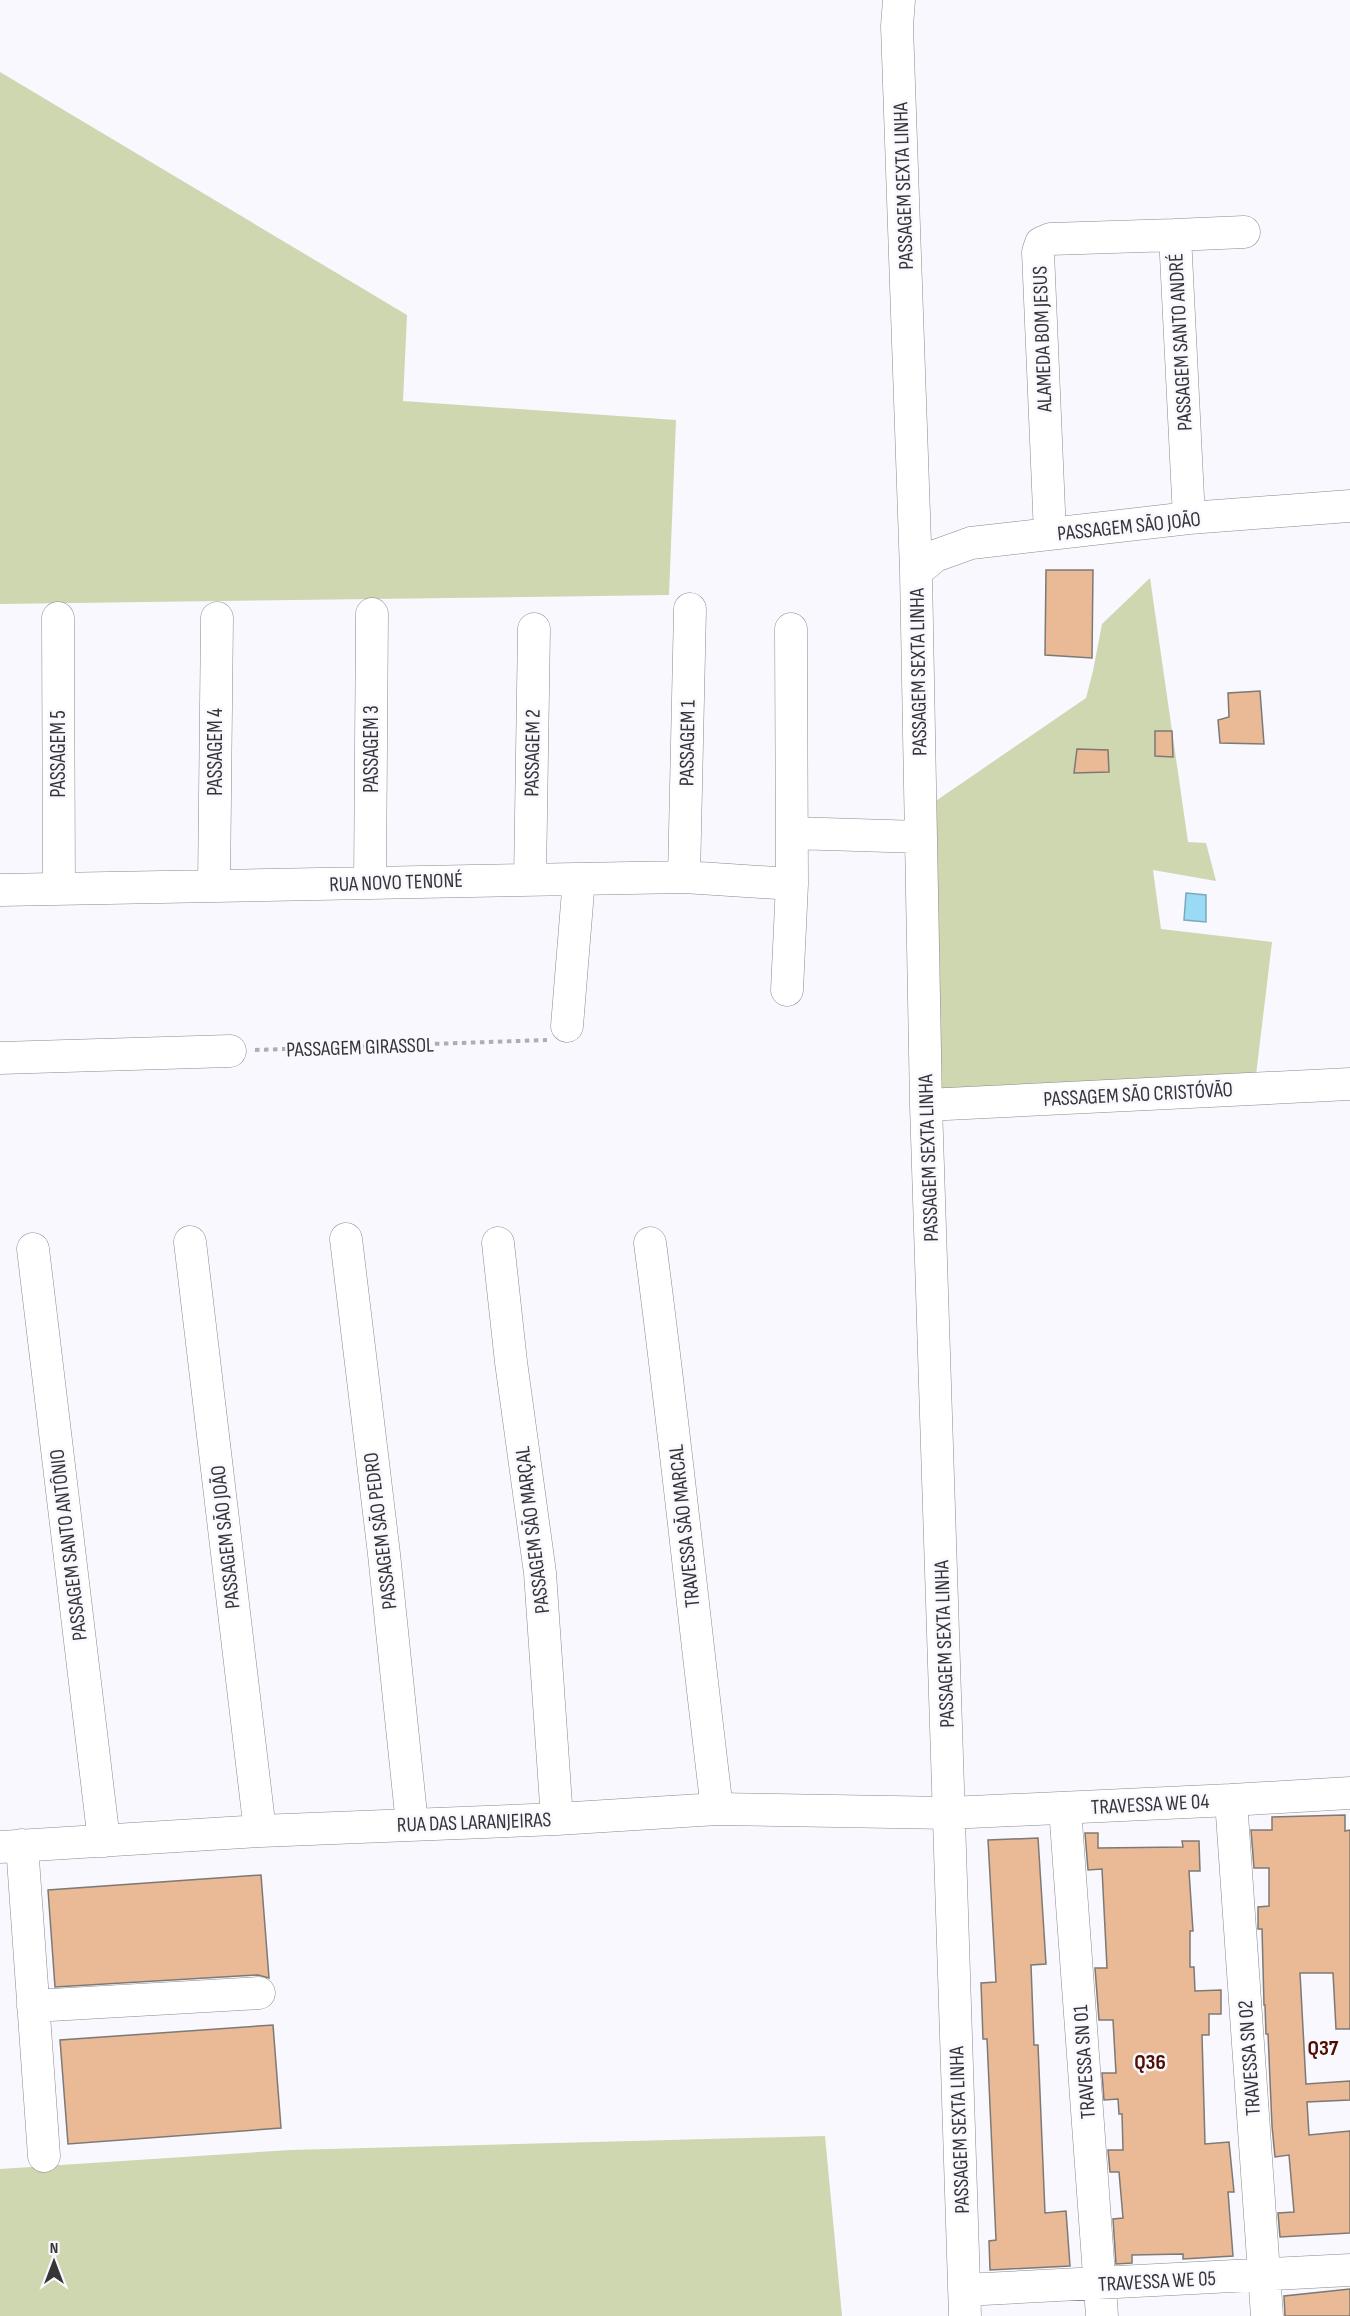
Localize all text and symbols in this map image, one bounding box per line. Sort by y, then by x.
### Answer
street label: PASSAGEM SEXTA LINHA [888,101,919,270]
street label: PASSAGEM SANTO ANDRÉ [1163,253,1198,431]
street label: ALAMEDA BOM JESUS [1027,265,1058,414]
street label: PASSAGEM SÃO JOÃO [1056,507,1202,546]
street label: PASSAGEM SEXTA LINHA [905,587,932,756]
street label: PASSAGEM 1 [674,699,701,786]
street label: PASSAGEM 3 [359,705,384,793]
street label: PASSAGEM 4 [203,708,228,796]
street label: PASSAGEM 2 [519,709,546,797]
street label: PASSAGEM 5 [46,710,71,798]
street label: RUA NOVO TENONÉ [329,868,463,897]
street label: PASSAGEM GIRASSOL [286,1032,435,1063]
street label: PASSAGEM SEXTA LINHA [913,1073,944,1242]
street label: PASSAGEM SÃO CRISTÓVÃO [1043,1077,1233,1112]
street label: TRAVESSA SÃO MARCAL [663,1443,706,1609]
street label: PASSAGEM SÃO MARÇAL [510,1445,555,1615]
street label: PASSAGEM SANTO ANTÔNIO [44,1448,93,1642]
street label: PASSAGEM SÃO PEDRO [358,1451,403,1611]
street label: PASSAGEM SÃO JOÃO [206,1464,245,1610]
street label: PASSAGEM SEXTA LINHA [929,1559,960,1728]
street label: TRAVESSA WE 04 [1090,1789,1210,1820]
street label: RUA DAS LARANJEIRAS [396,1807,552,1838]
street label: TRAVESSA SN 02 [1233,1999,1266,2116]
street label: TRAVESSA SN 01 [1068,2003,1101,2120]
district label: Q37 [1308,2035,1339,2062]
street label: PASSAGEM SEXTA LINHA [944,2045,975,2214]
district label: Q36 [1134,2049,1166,2076]
north arrow [24,2232,84,2292]
text: N [50,2239,58,2258]
street label: TRAVESSA WE 05 [1097,2266,1217,2297]

